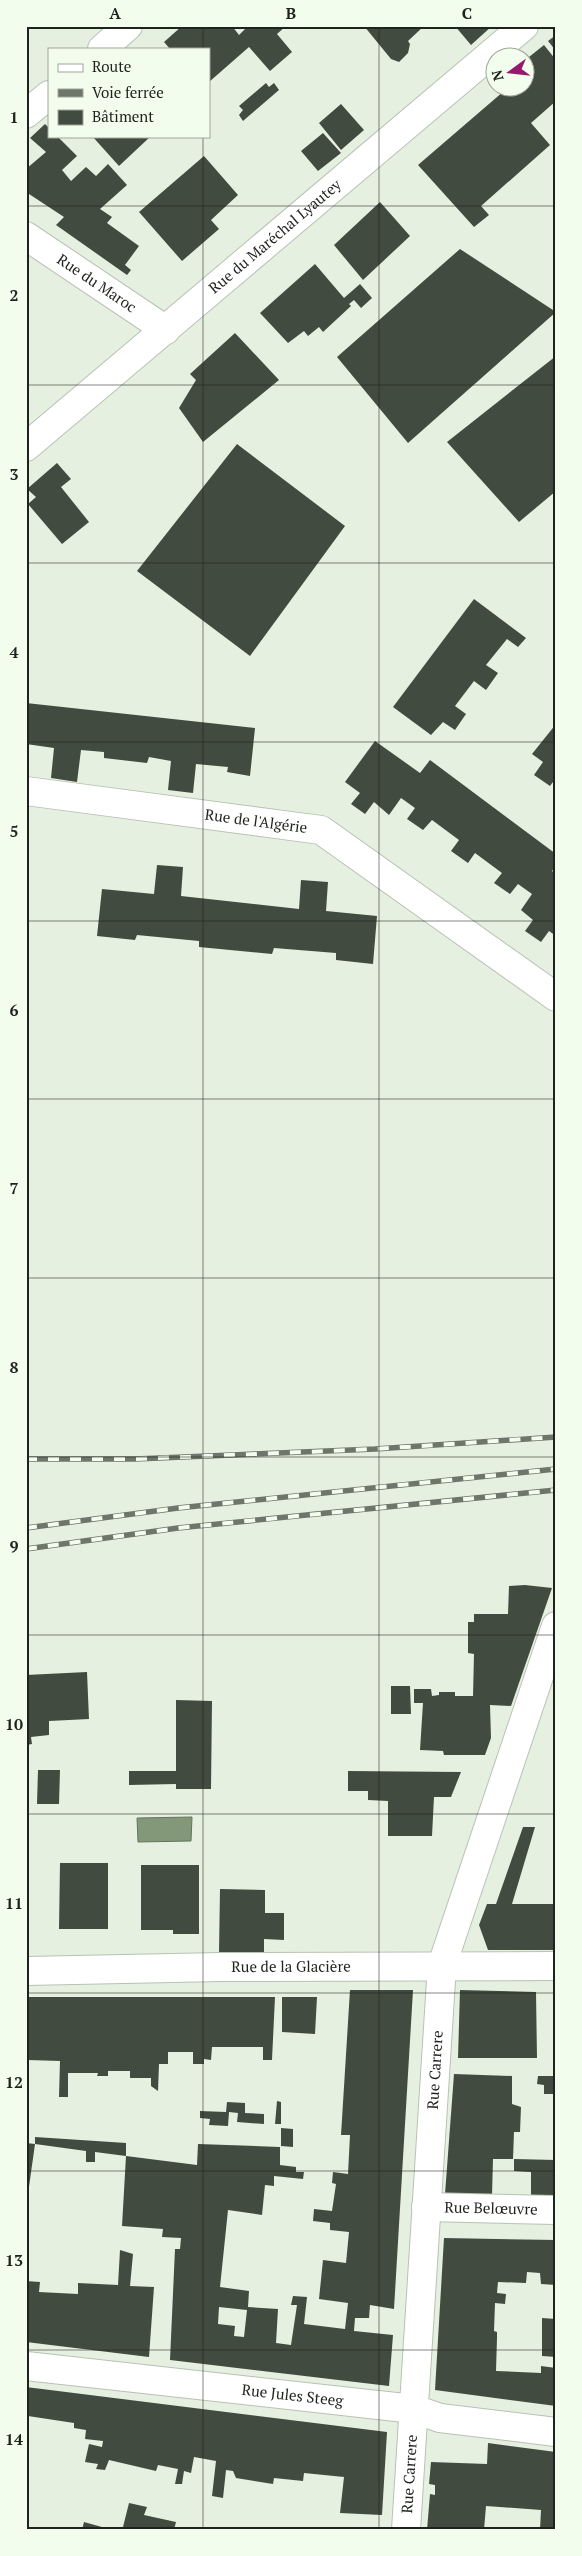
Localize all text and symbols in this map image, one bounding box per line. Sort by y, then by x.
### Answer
text: A [109,2,121,24]
text: B [286,2,296,24]
text: C [462,2,472,24]
legend [48,48,210,138]
north arrow [484,48,534,98]
text: Route [92,56,131,76]
text: N [486,68,508,83]
text: Voie ferrée [92,82,164,102]
text: 1 [9,106,19,128]
text: Bâtiment [92,106,154,126]
street label: Rue du Maréchal Lyautey [204,174,345,297]
street label: Rue du Maroc [54,249,141,316]
text: 2 [9,284,19,306]
text: 3 [9,463,19,485]
text: 4 [9,641,19,663]
street label: Rue de l'Algérie [204,804,308,837]
text: 5 [9,820,19,842]
text: 6 [9,999,19,1021]
text: 7 [9,1177,19,1199]
text: 8 [9,1356,19,1378]
text: 9 [9,1535,19,1557]
text: 10 [5,1713,23,1735]
text: 11 [5,1892,23,1914]
street label: Rue de la Glacière [231,1956,351,1976]
street label: Rue Carrere [422,2030,447,2110]
text: 12 [5,2071,23,2093]
street label: Rue Belœuvre [444,2196,538,2219]
text: 13 [5,2249,23,2271]
street label: Rue Jules Steeg [241,2379,345,2410]
text: 14 [5,2428,23,2450]
street label: Rue Carrere [396,2434,421,2514]

